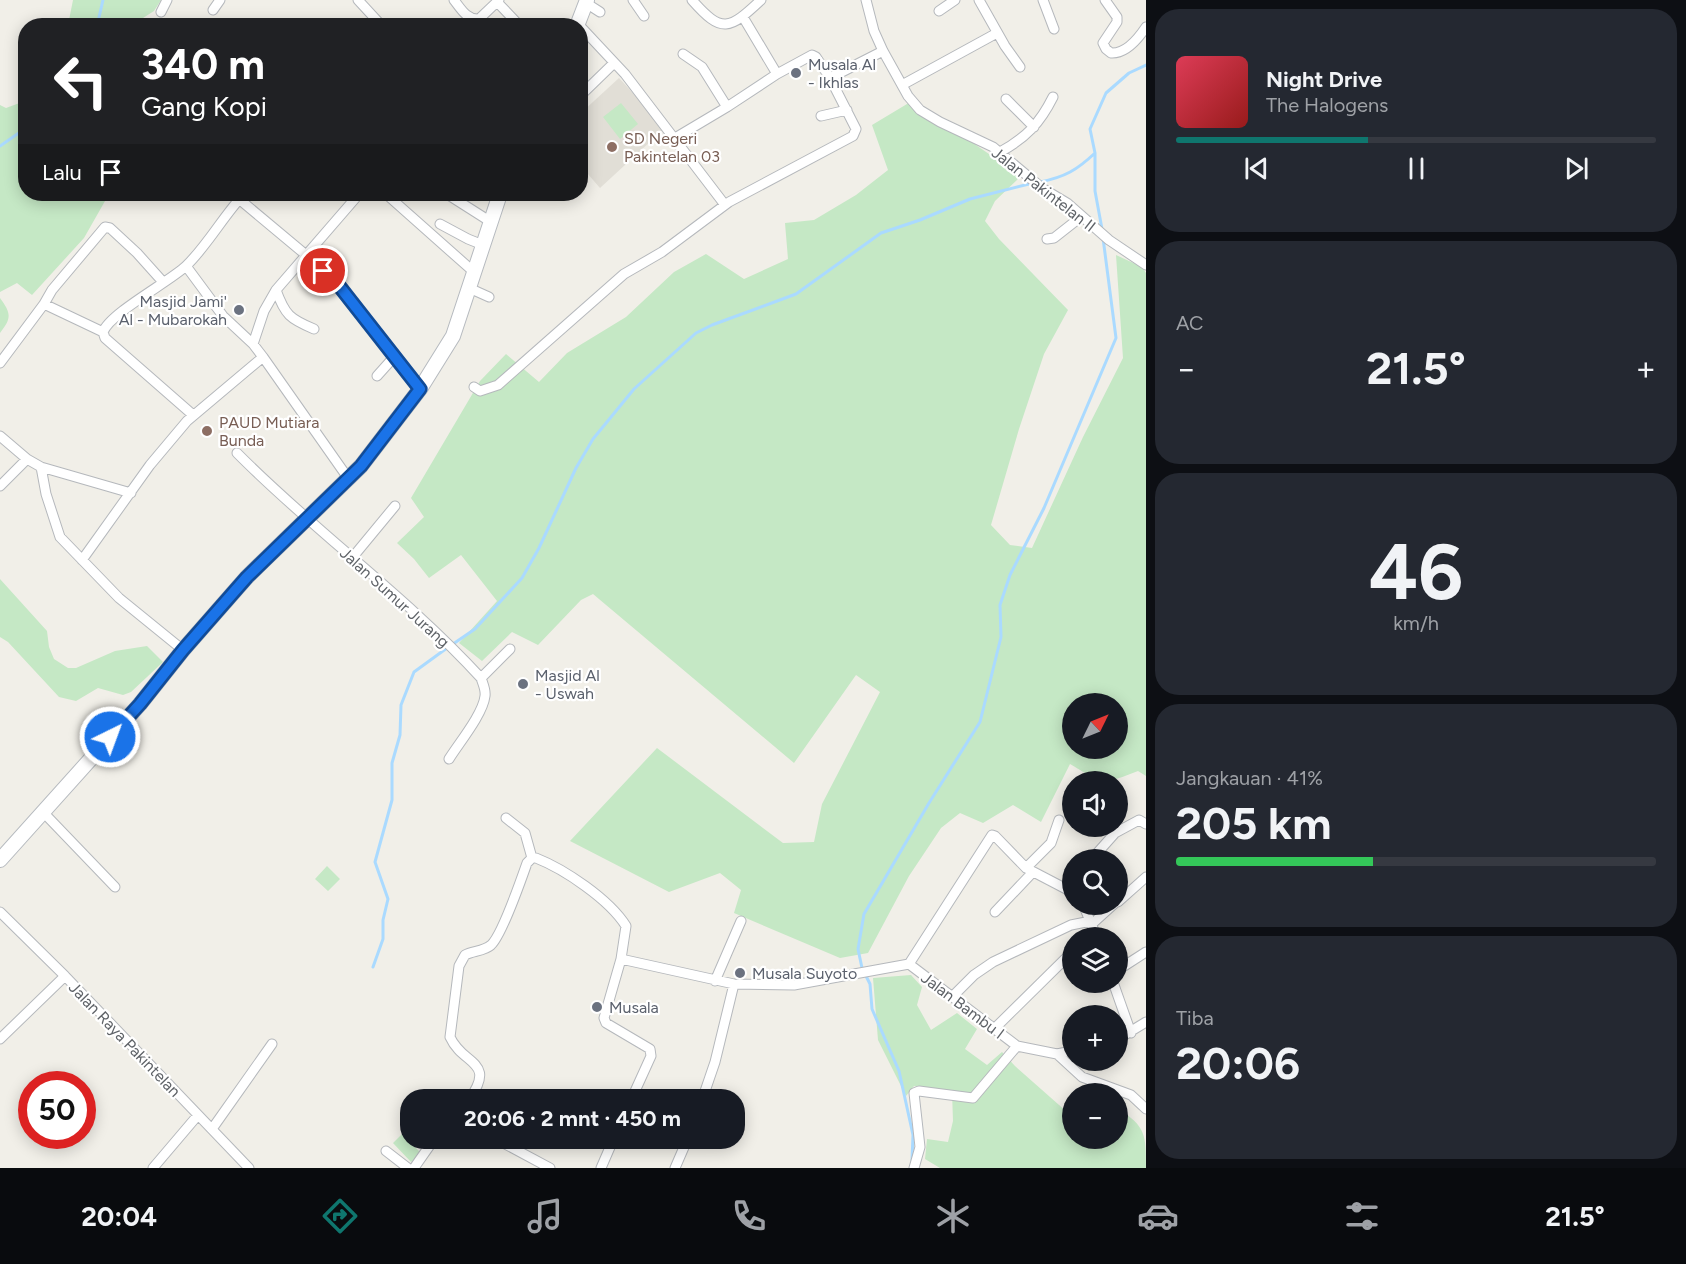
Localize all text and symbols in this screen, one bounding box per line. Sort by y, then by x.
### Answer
text: 340 m [141,39,265,90]
icon: left [42,42,120,120]
place label: Musala Al - Ikhlas [808,55,876,92]
marker: Musala Al - Ikhlas [789,66,803,80]
text: Night Drive [1266,66,1382,93]
text: Gang Kopi [141,90,267,123]
text: The Halogens [1266,93,1388,117]
place label: SD Negeri Pakintelan 03 [624,129,720,166]
marker: SD Negeri Pakintelan 03 [605,140,619,154]
street label: Jalan Pakintelan II [988,143,1099,236]
icon: previous [1240,152,1273,185]
icon: pause [1400,152,1433,185]
icon: next [1560,152,1593,185]
icon: arrive [94,156,127,189]
text: Lalu [42,159,82,186]
pin [297,245,348,296]
icon: arrive [306,254,339,287]
place label: Masjid Jami' Al - Mubarokah [119,292,227,329]
marker: Masjid Jami' Al - Mubarokah [232,303,246,317]
text: AC [1176,311,1204,335]
text: 21.5° [1366,341,1466,395]
text: − [1176,349,1197,388]
text: + [1635,349,1656,388]
place label: PAUD Mutiara Bunda [219,413,319,450]
marker: PAUD Mutiara Bunda [200,424,214,438]
text: 46 [1369,525,1463,619]
street label: Jalan Sumur Jurang [336,543,453,652]
text: km/h [1393,611,1439,635]
place label: Masjid Al - Uswah [535,666,600,703]
marker: Masjid Al - Uswah [516,677,530,691]
north arrow [1062,693,1128,759]
map controls [1062,693,1128,1149]
position arrow [78,705,142,769]
text: Jangkauan · 41% [1176,766,1323,790]
button: sound [1062,771,1128,837]
text: 205 km [1176,796,1332,850]
button: search [1062,849,1128,915]
button: layers [1062,927,1128,993]
place label: Musala Suyoto [752,964,857,983]
marker: Musala Suyoto [733,966,747,980]
street label: Jalan Bambu I [917,968,1008,1043]
street label: Jalan Raya Pakintelan [65,978,184,1101]
place label: Musala [609,998,659,1017]
marker: Musala [590,1000,604,1014]
button: + [1062,1005,1128,1071]
text: Tiba [1176,1006,1214,1030]
text: 20:06 [1176,1036,1300,1090]
speed limit sign: 50 [18,1071,96,1149]
button: − [1062,1083,1128,1149]
text: 20:06 · 2 mnt · 450 m [464,1105,681,1132]
icon: directions [319,1195,361,1237]
icon: music [524,1195,566,1237]
icon: phone [728,1195,770,1237]
icon: climate [932,1195,974,1237]
icon: car [1137,1195,1179,1237]
icon: filters [1341,1195,1383,1237]
text: 20:04 [81,1200,157,1233]
text: 21.5° [1545,1200,1605,1233]

